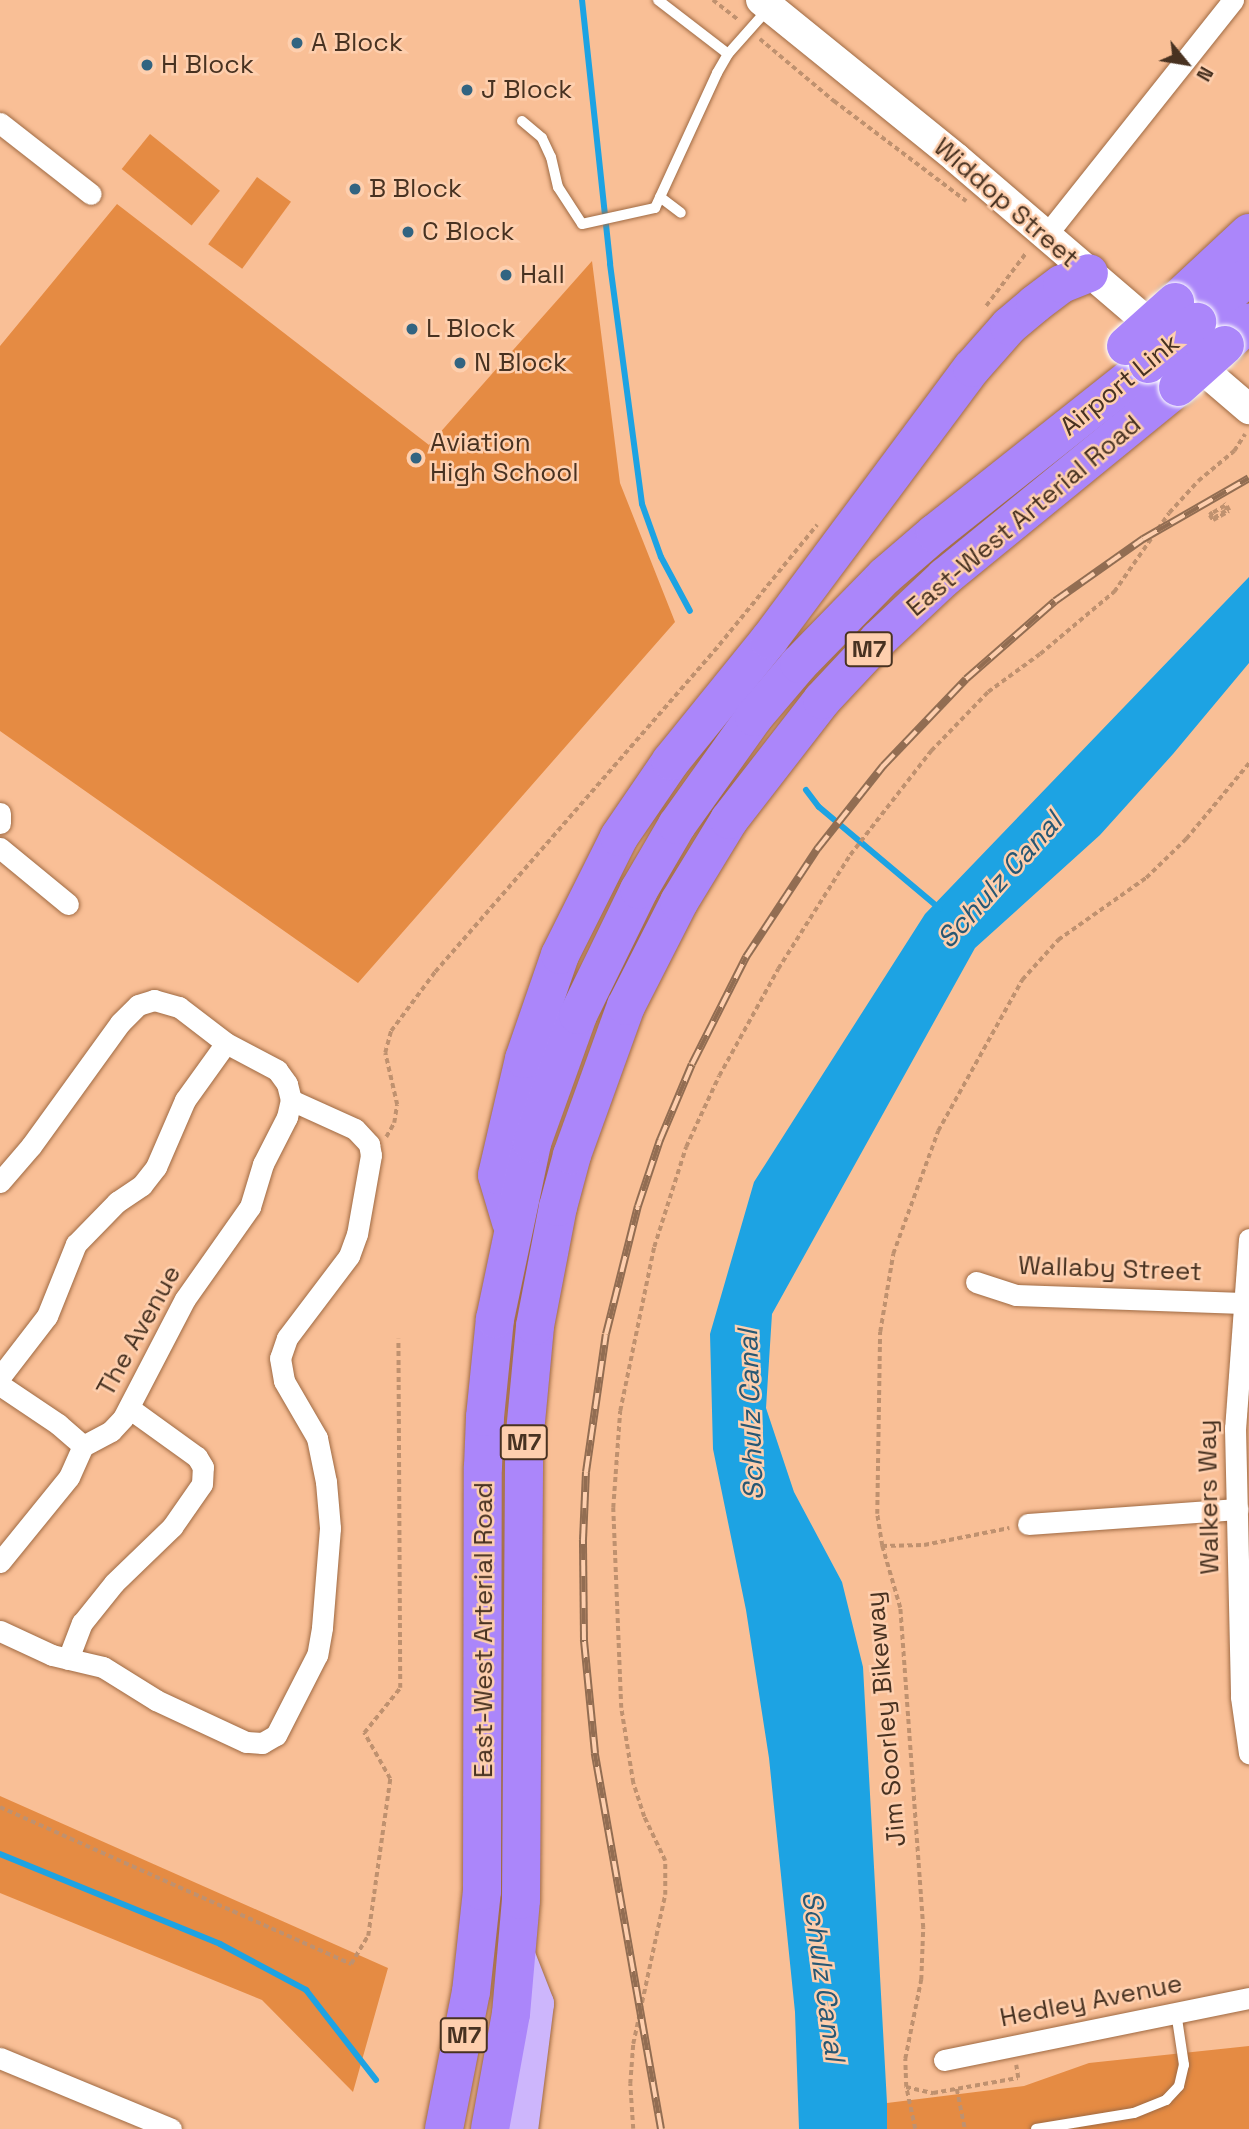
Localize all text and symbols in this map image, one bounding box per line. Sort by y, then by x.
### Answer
place label: A Block [311,27,403,59]
north arrow [1151,28,1221,98]
marker: A Block [289,35,305,51]
place label: H Block [161,49,254,81]
marker: H Block [139,57,155,73]
text: N [1191,62,1219,86]
place label: J Block [481,74,572,106]
marker: J Block [459,82,475,98]
street label: Widdop Street [927,132,1085,274]
place label: B Block [369,173,462,205]
marker: B Block [347,181,363,197]
place label: C Block [422,216,515,248]
marker: C Block [400,224,416,240]
place label: Hall [520,259,565,291]
marker: Hall [498,267,514,283]
place label: L Block [426,313,516,345]
marker: L Block [404,321,420,337]
street label: Airport Link [1054,327,1186,443]
place label: N Block [474,347,567,379]
marker: N Block [452,355,468,371]
street label: East-West Arterial Road [900,409,1148,623]
place label: Aviation High School [430,427,579,488]
marker: Aviation High School [408,450,424,466]
road number: M7 [844,628,894,670]
water label: Schulz Canal [929,805,1069,955]
street label: Wallaby Street [1018,1250,1202,1288]
street label: The Avenue [90,1260,188,1402]
water label: Schulz Canal [730,1329,770,1501]
street label: Walkers Way [1192,1419,1226,1575]
road number: M7 [500,1422,548,1462]
street label: East-West Arterial Road [468,1482,500,1778]
street label: Jim Soorley Bikeway [859,1590,913,1848]
water label: Schulz Canal [795,1889,853,2063]
street label: Hedley Avenue [997,1968,1185,2034]
road number: M7 [440,2014,489,2056]

